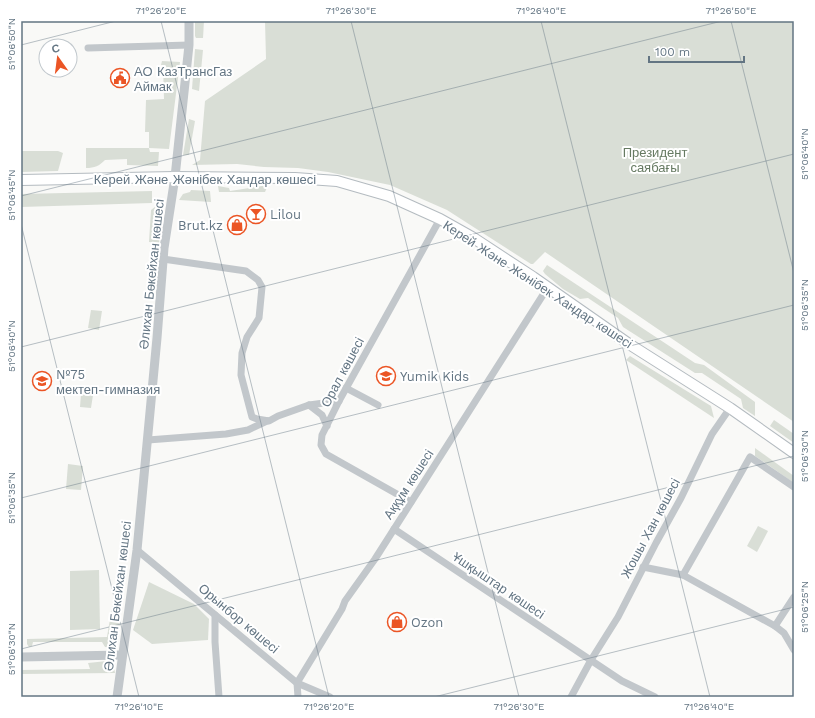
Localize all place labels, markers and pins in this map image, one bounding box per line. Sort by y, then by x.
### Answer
place label: АО КазТрансГаз Аймак [134,64,232,94]
public building icon: АО КазТрансГаз Аймак [109,67,131,89]
bar icon: Lilou [245,203,267,225]
place label: Lilou [270,207,301,222]
shop icon: Brut.kz [226,214,248,236]
place label: Brut.kz [178,218,223,233]
school or university icon: Yumik Kids [375,365,397,387]
place label: №75 мектеп-гимназия [56,367,160,397]
place label: Yumik Kids [400,369,469,384]
school or university icon: №75 мектеп-гимназия [31,370,53,392]
shop icon: Ozon [386,611,408,633]
place label: Ozon [411,615,443,630]

